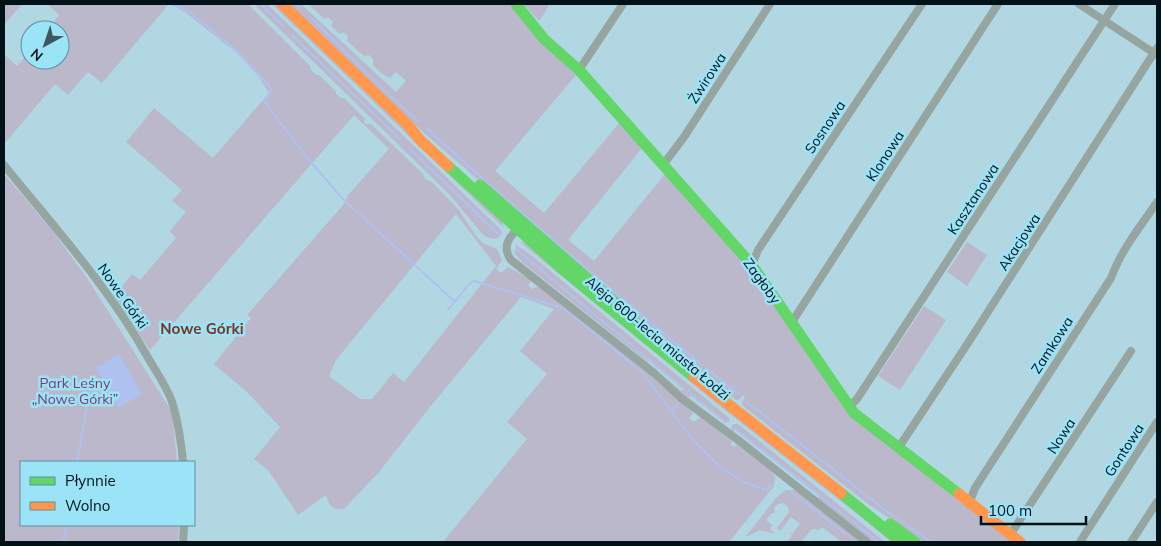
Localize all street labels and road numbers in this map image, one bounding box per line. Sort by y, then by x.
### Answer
street label: Żwirowa [684,49,730,107]
street label: Sosnowa [801,97,849,157]
street label: Klonowa [862,127,908,185]
street label: Kasztanowa [943,160,1003,238]
street label: Akacjowa [994,210,1044,274]
street label: Zagłoby [739,255,785,308]
street label: Nowe Górki [94,260,152,332]
street label: Aleja 600-lecia miasta Łodzi [582,272,734,404]
street label: Zamkowa [1027,313,1077,377]
street label: Nowa [1043,415,1079,457]
street label: Gontowa [1100,420,1148,480]

